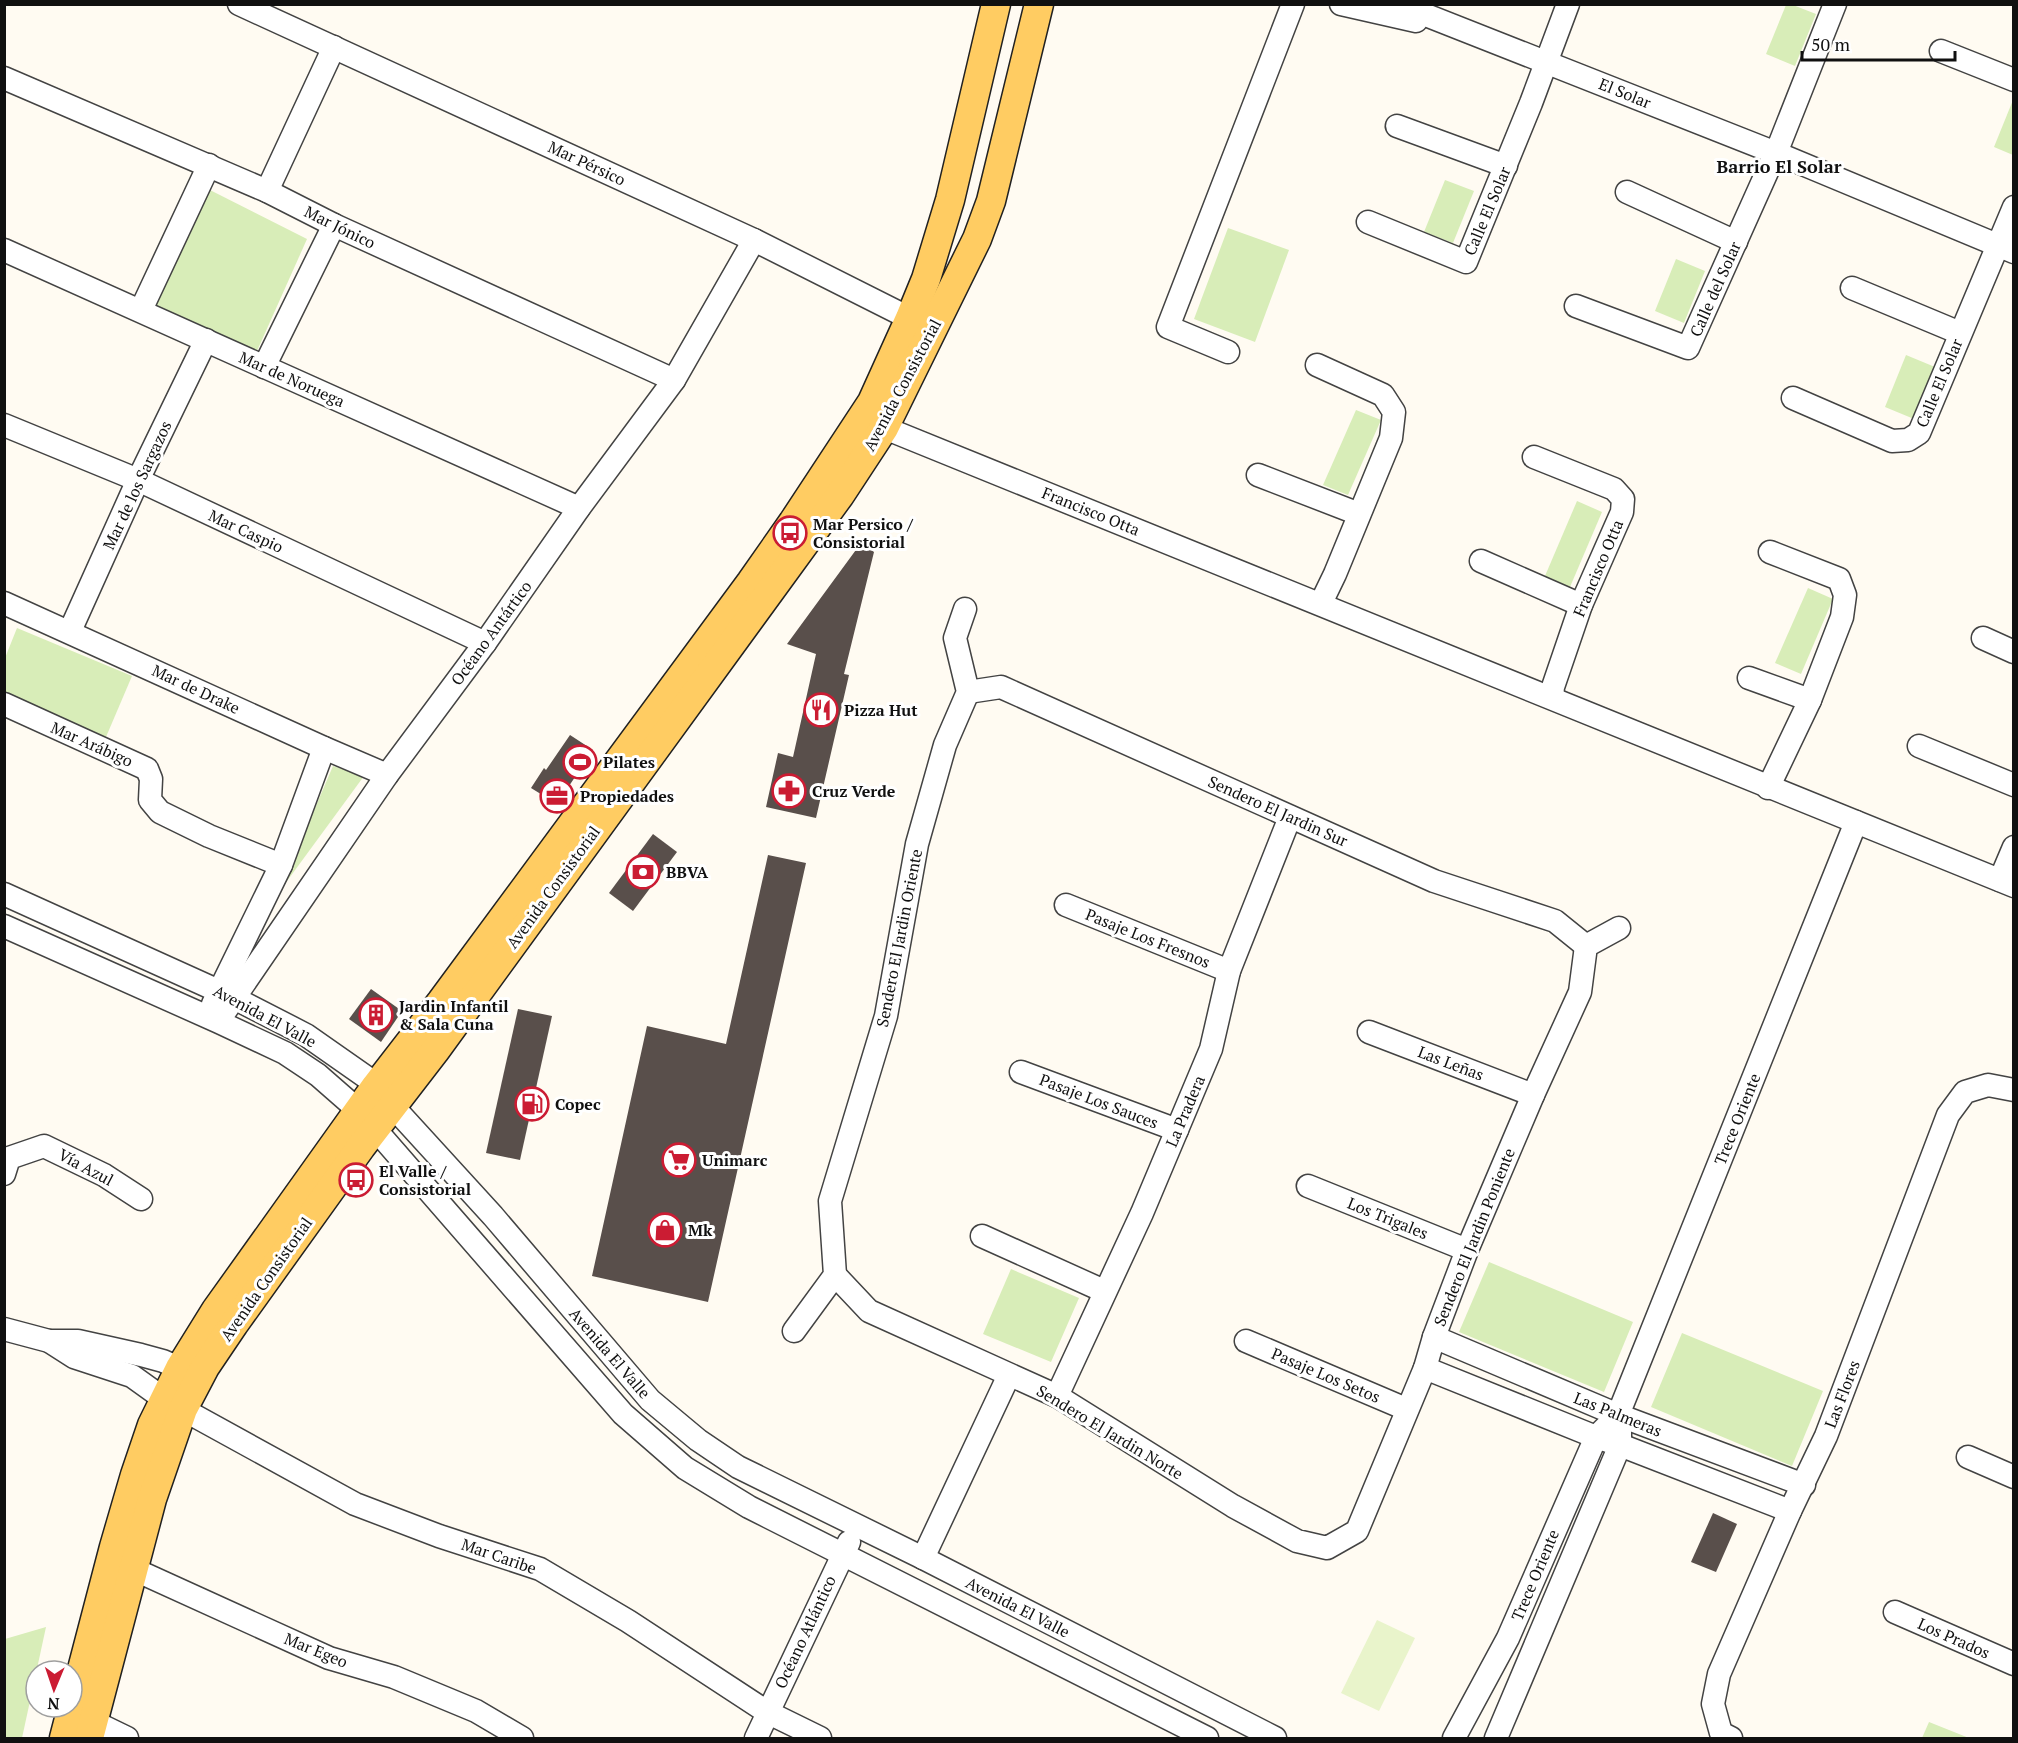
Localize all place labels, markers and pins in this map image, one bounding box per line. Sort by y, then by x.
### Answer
place label: Mar Persico / Consistorial [813,513,914,553]
bus stop icon: Mar Persico / Consistorial [772,515,808,551]
restaurant icon: Pizza Hut [803,692,839,728]
place label: Pizza Hut [844,699,918,721]
sports icon: Pilates [562,744,598,780]
place label: Pilates [603,751,655,773]
pharmacy icon: Cruz Verde [771,773,807,809]
office icon: Propiedades [539,778,575,814]
place label: Cruz Verde [812,780,896,802]
place label: Propiedades [580,785,674,807]
bank icon: BBVA [625,854,661,890]
place label: BBVA [666,861,708,883]
place label: Jardin Infantil & Sala Cuna [399,995,509,1035]
building icon: Jardin Infantil & Sala Cuna [358,997,394,1033]
fuel station icon: Copec [514,1086,550,1122]
place label: Copec [555,1093,601,1115]
supermarket icon: Unimarc [661,1142,697,1178]
place label: Unimarc [702,1149,768,1171]
place label: El Valle / Consistorial [379,1160,471,1200]
bus stop icon: El Valle / Consistorial [338,1162,374,1198]
shop icon: Mk [647,1212,683,1248]
place label: Mk [688,1219,713,1241]

